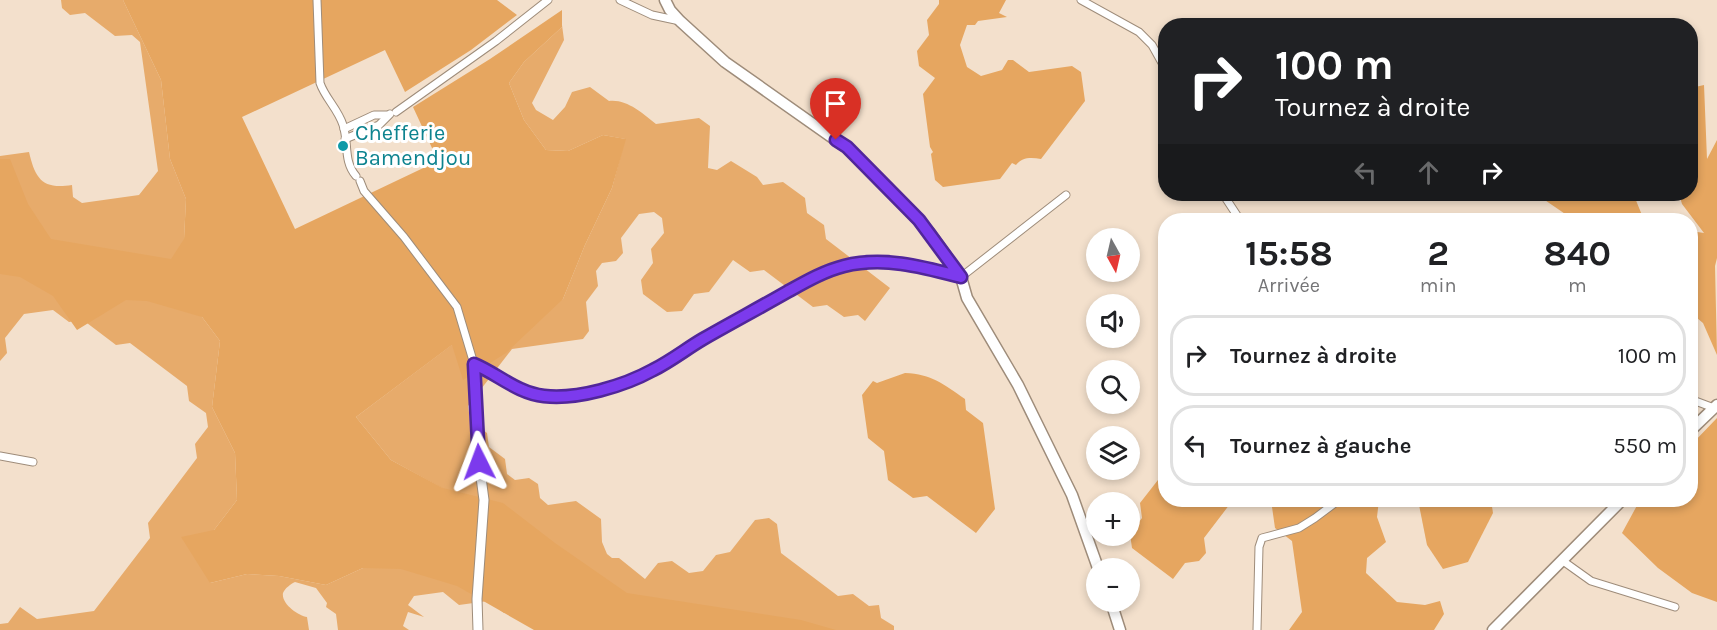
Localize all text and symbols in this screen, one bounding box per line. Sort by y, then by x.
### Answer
text: 100 m [1275,40,1394,90]
icon: right [1176,42,1254,120]
pin [810,78,861,140]
icon: arrive [819,87,852,120]
text: Tournez à droite [1275,91,1470,123]
place label: Chefferie Bamendjou [355,120,471,171]
marker: Chefferie Bamendjou [336,139,350,153]
icon: left [1349,156,1382,189]
icon: ahead [1412,156,1445,189]
icon: right [1475,156,1508,189]
north arrow [1086,228,1140,282]
map controls [1086,228,1140,612]
text: 15:58 [1245,232,1333,274]
text: 2 [1427,232,1449,274]
text: 840 [1544,232,1611,274]
text: Arrivée [1258,274,1320,297]
text: min [1420,274,1457,297]
text: m [1568,274,1587,297]
button: sound [1086,294,1140,348]
icon: right [1179,339,1212,372]
text: Tournez à droite [1230,343,1397,369]
text: 100 m [1618,343,1677,369]
button: search [1086,360,1140,414]
button: layers [1086,426,1140,480]
icon: left [1179,429,1212,462]
position arrow [447,430,511,494]
text: Tournez à gauche [1230,433,1411,459]
text: 550 m [1613,433,1677,459]
button: + [1086,492,1140,546]
button: − [1086,558,1140,612]

